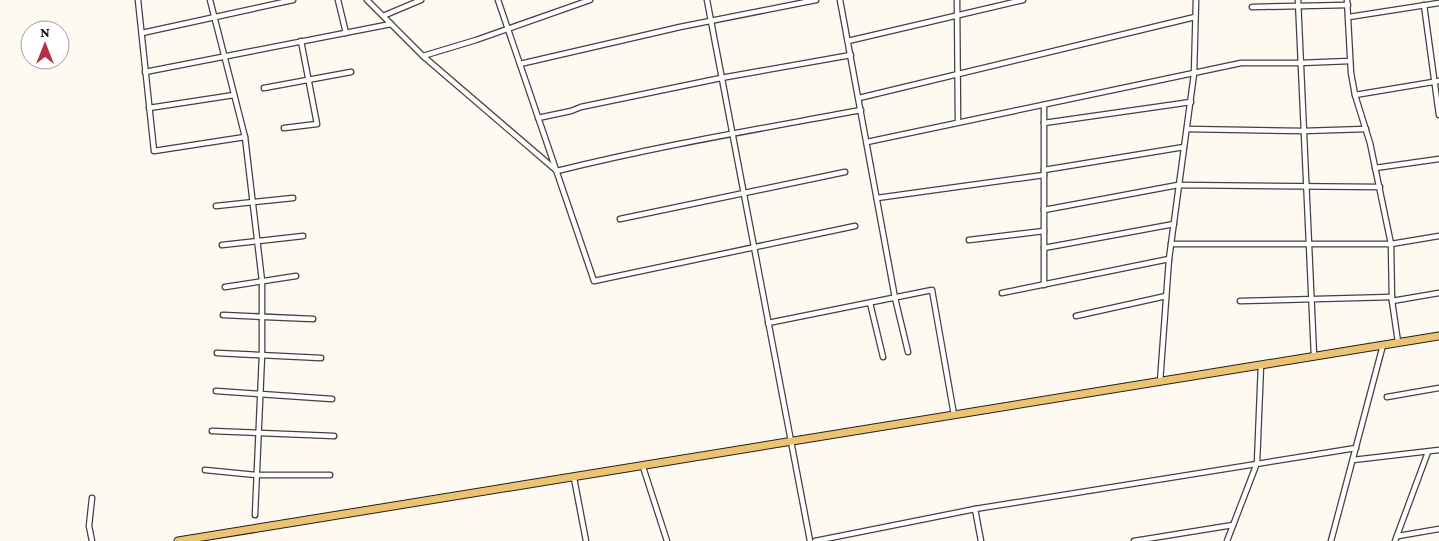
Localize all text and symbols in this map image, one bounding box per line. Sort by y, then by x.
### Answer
north arrow [20,20,70,70]
text: N [40,24,50,40]

